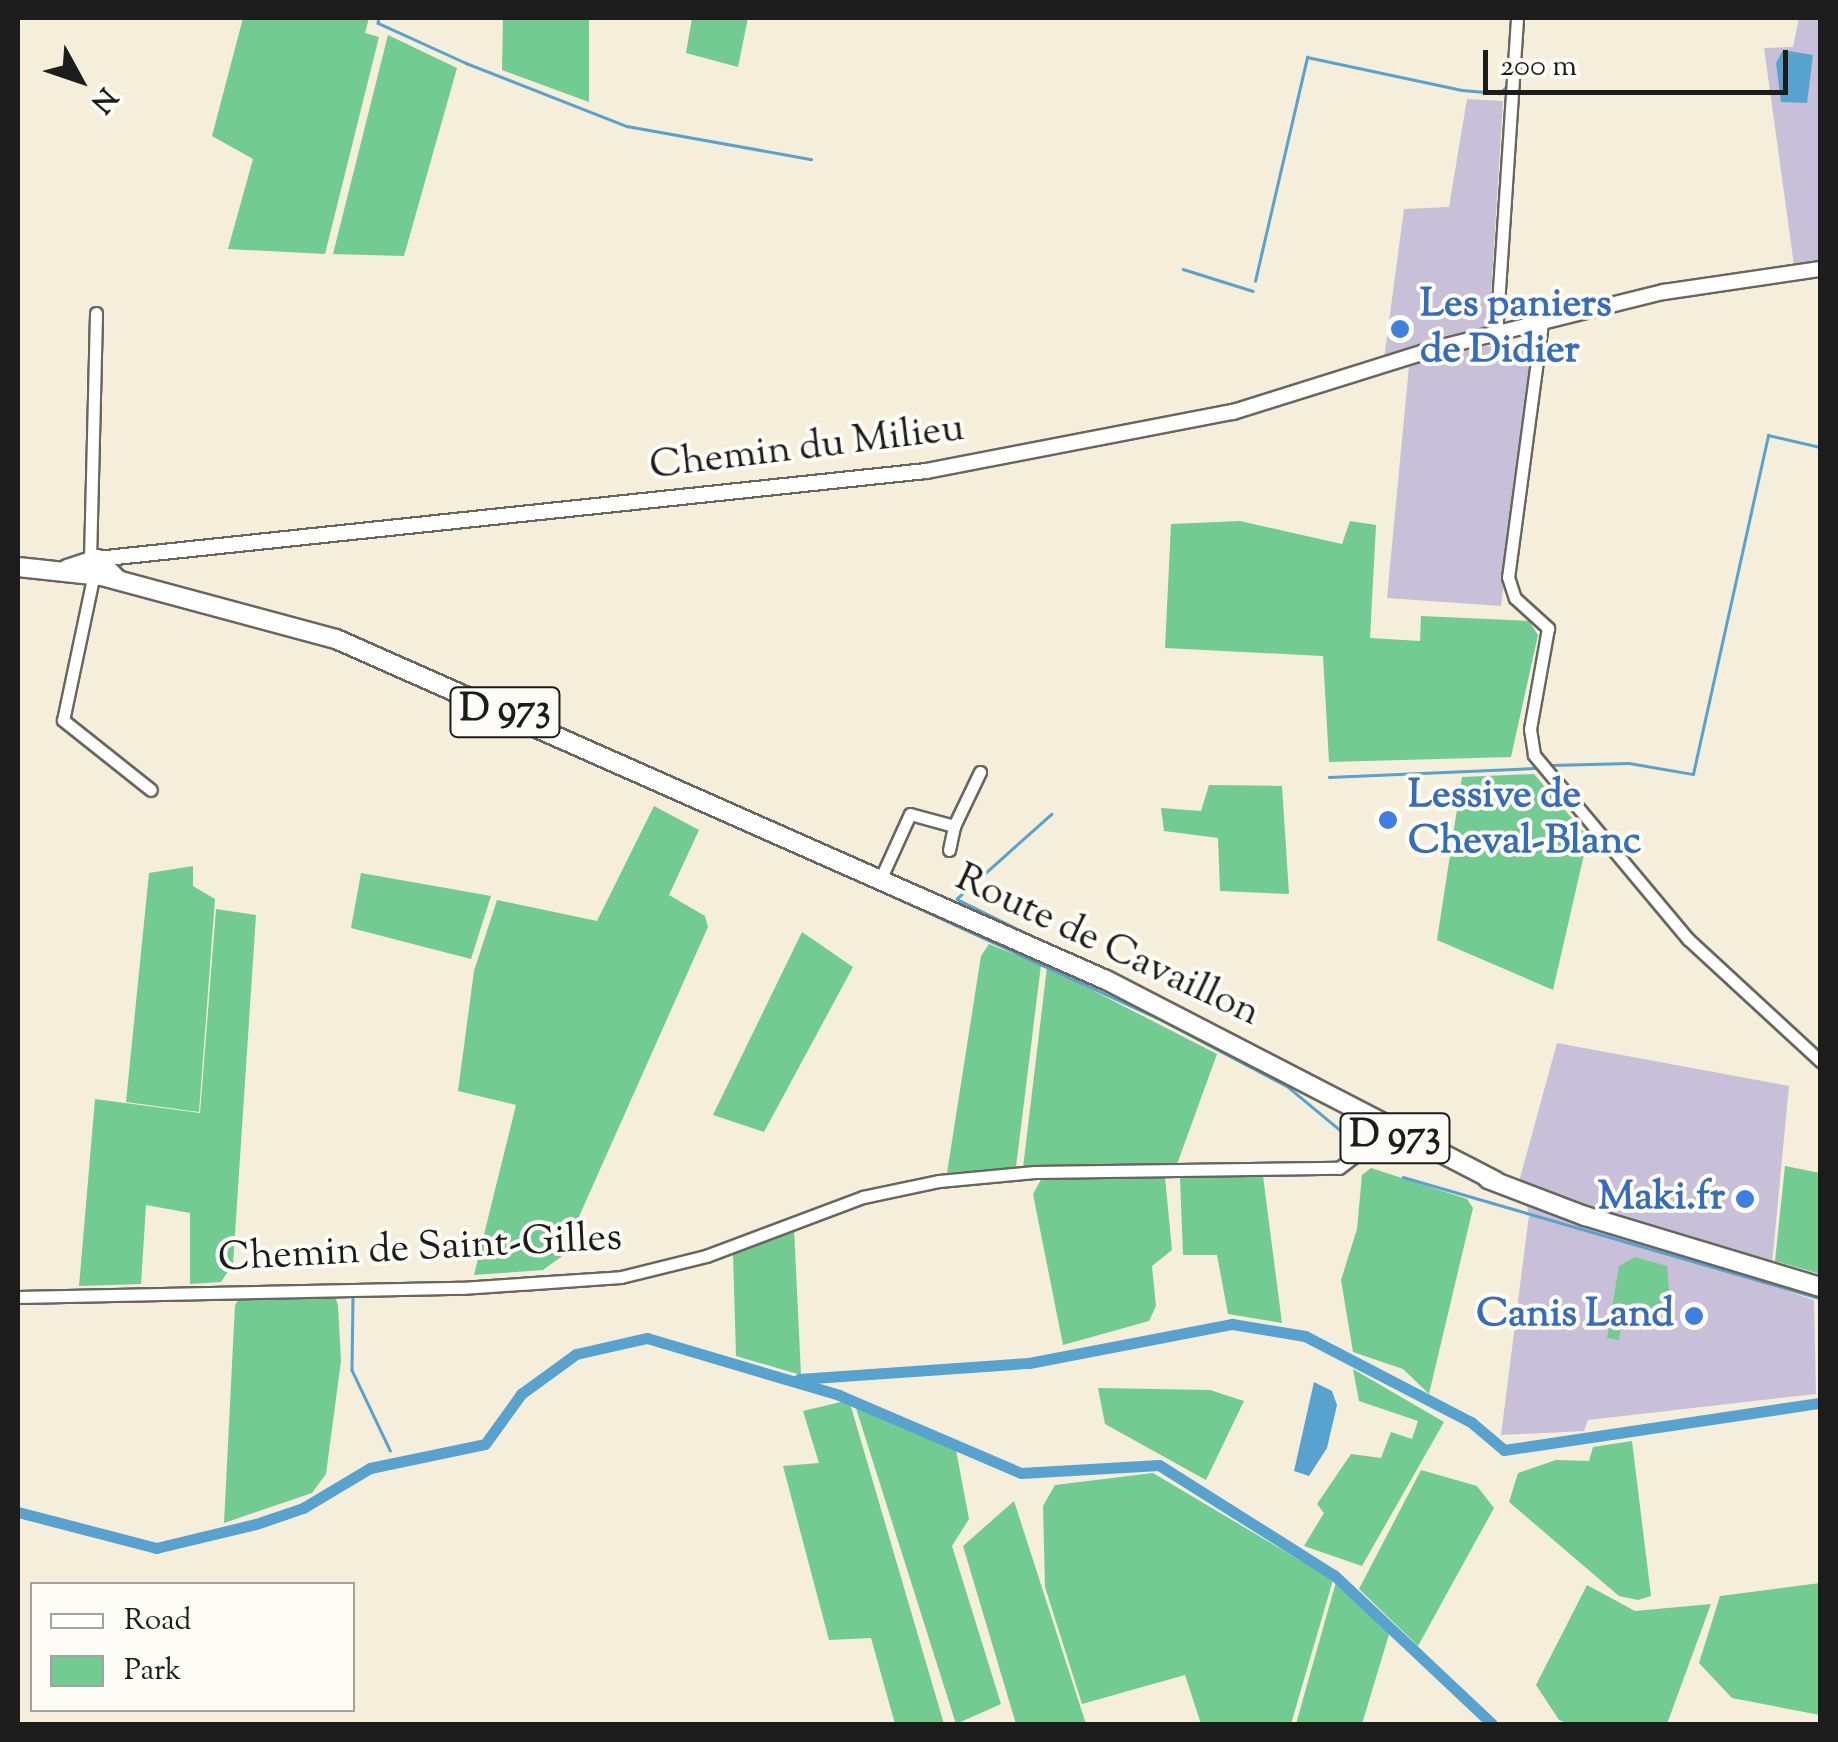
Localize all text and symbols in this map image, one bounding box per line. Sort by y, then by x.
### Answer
north arrow [30,30,130,130]
scale bar [1488,30,1793,92]
text: 200 m [1500,46,1577,89]
text: N [80,78,125,121]
place label: Les paniers de Didier [1420,282,1612,376]
marker: Les paniers de Didier [1389,318,1411,340]
street label: Chemin du Milieu [647,406,967,492]
road number: D 973 [448,679,562,745]
place label: Lessive de Cheval-Blanc [1408,773,1641,867]
marker: Lessive de Cheval-Blanc [1377,809,1399,831]
street label: Route de Cavaillon [947,855,1267,1039]
road number: D 973 [1338,1105,1452,1171]
place label: Maki.fr [1598,1175,1725,1223]
marker: Maki.fr [1734,1188,1756,1210]
street label: Chemin de Saint-Gilles [217,1215,623,1285]
place label: Canis Land [1476,1292,1674,1340]
marker: Canis Land [1683,1305,1705,1327]
legend [30,1582,355,1712]
text: Road [124,1600,191,1643]
text: Park [124,1650,181,1693]

